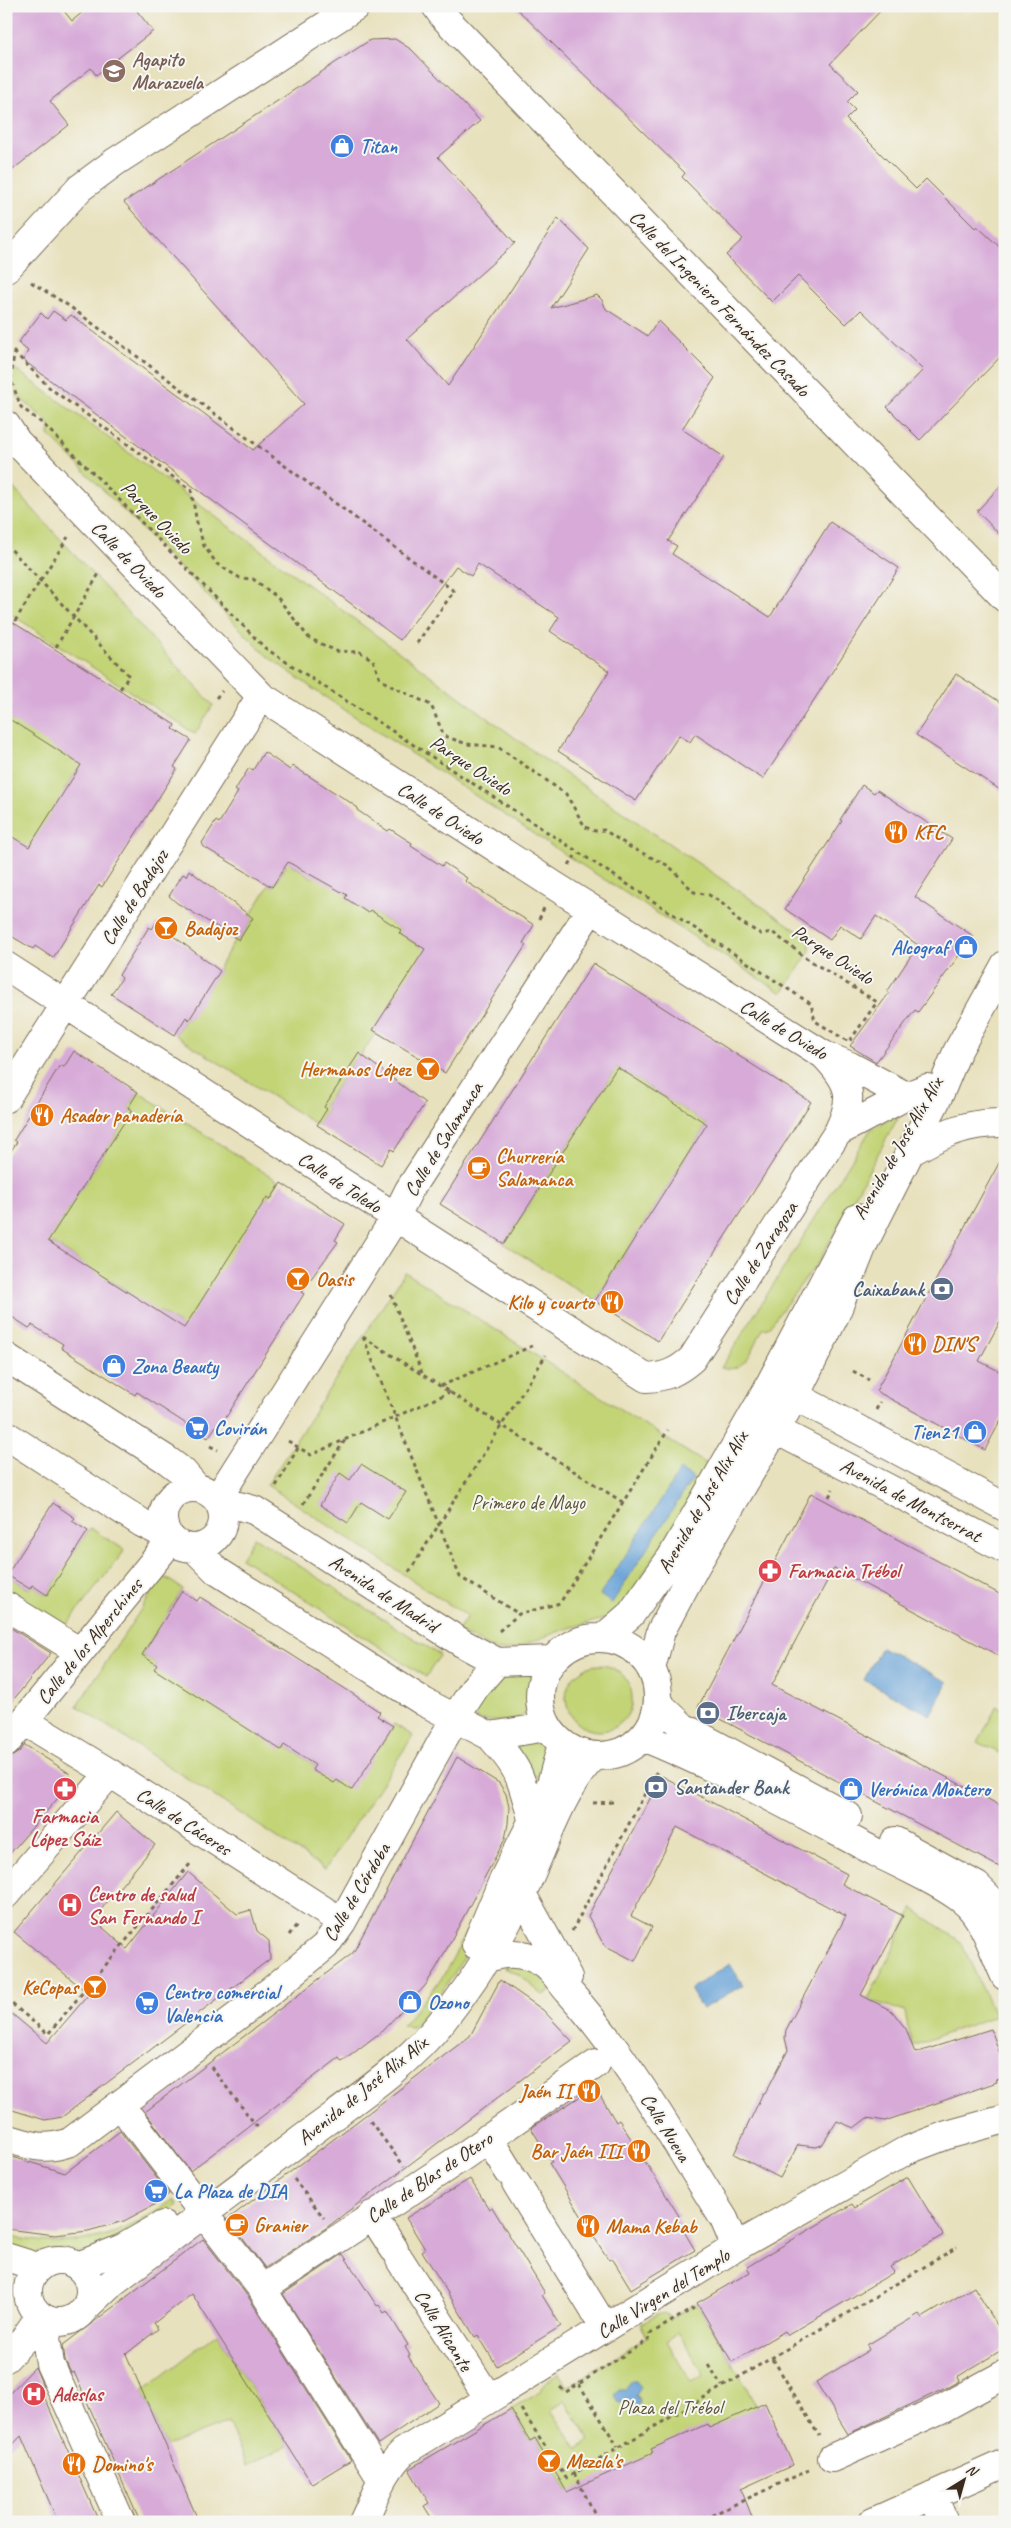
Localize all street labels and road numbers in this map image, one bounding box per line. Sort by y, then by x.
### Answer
street label: Calle del Ingeniero Fernández Casado [624,205,816,403]
street label: Parque Oviedo [116,475,198,560]
street label: Calle de Oviedo [86,515,172,604]
street label: Parque Oviedo [425,730,517,802]
street label: Calle de Oviedo [393,776,489,851]
street label: Calle de Badajoz [95,843,175,950]
street label: Parque Oviedo [787,919,879,991]
street label: Calle de Oviedo [735,993,833,1066]
street label: Avenida de José Alix Alix [847,1071,949,1224]
street label: Calle de Salamanca [398,1076,489,1201]
street label: Calle de Toledo [293,1146,387,1219]
street label: Calle de Zaragoza [718,1196,804,1310]
street label: Avenida de José Alix Alix [652,1425,754,1578]
street label: Avenida de Montserrat [836,1453,988,1549]
street label: Avenida de Madrid [325,1549,446,1640]
street label: Calle de los Alperchines [31,1572,149,1709]
street label: Calle de Cáceres [132,1782,238,1862]
street label: Calle de Córdoba [317,1837,397,1946]
street label: Avenida de José Alix Alix [292,2029,434,2150]
street label: Calle Nueva [635,2088,697,2168]
street label: Calle de Blas de Otero [361,2125,498,2229]
street label: Calle Virgen del Templo [592,2242,735,2344]
street label: Calle Alicante [409,2285,479,2377]

